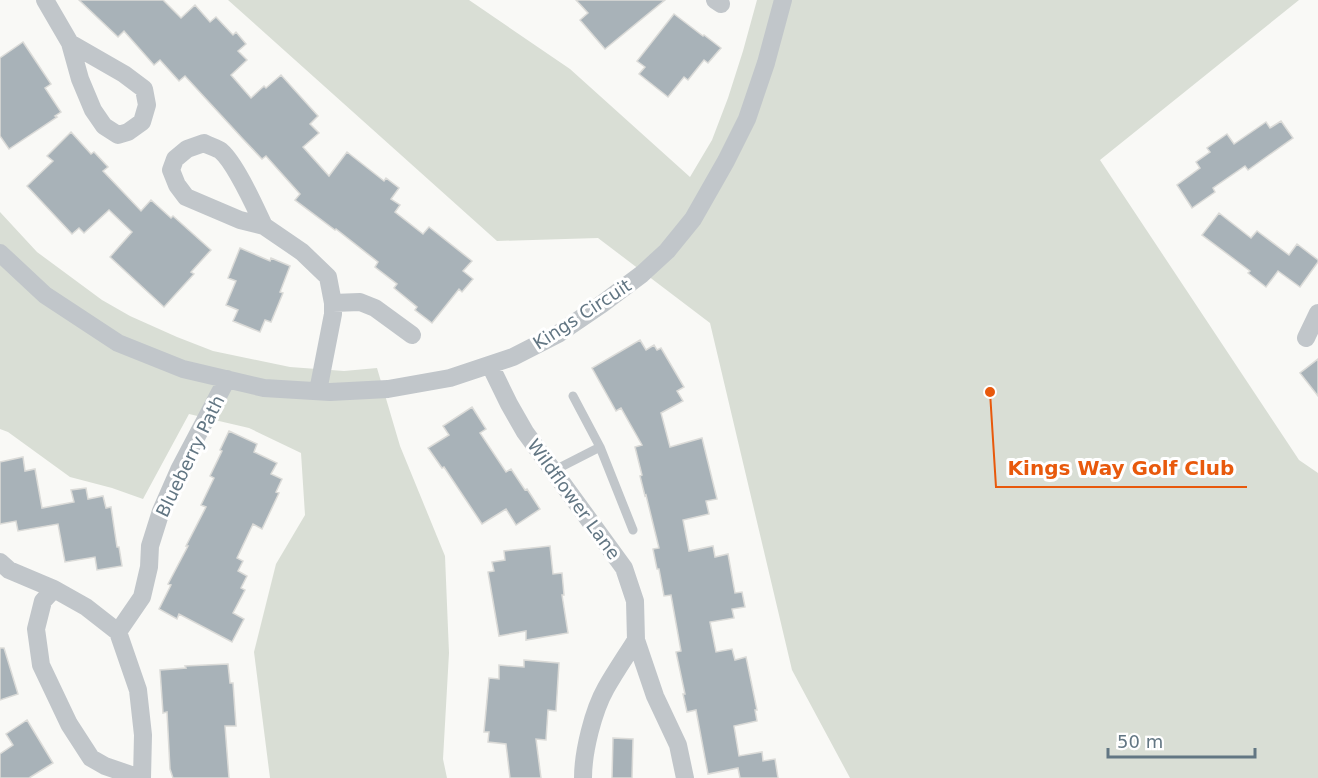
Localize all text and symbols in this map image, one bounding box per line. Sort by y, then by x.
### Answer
street label: Kings Circuit [529,275,635,353]
street label: Blueberry Path [151,392,229,520]
street label: Wildflower Lane [523,435,625,563]
callout: Kings Way Golf Club [996,449,1247,487]
text: Kings Way Golf Club [1008,456,1234,480]
scale bar [1108,721,1255,759]
text: 50 m [1117,731,1163,752]

